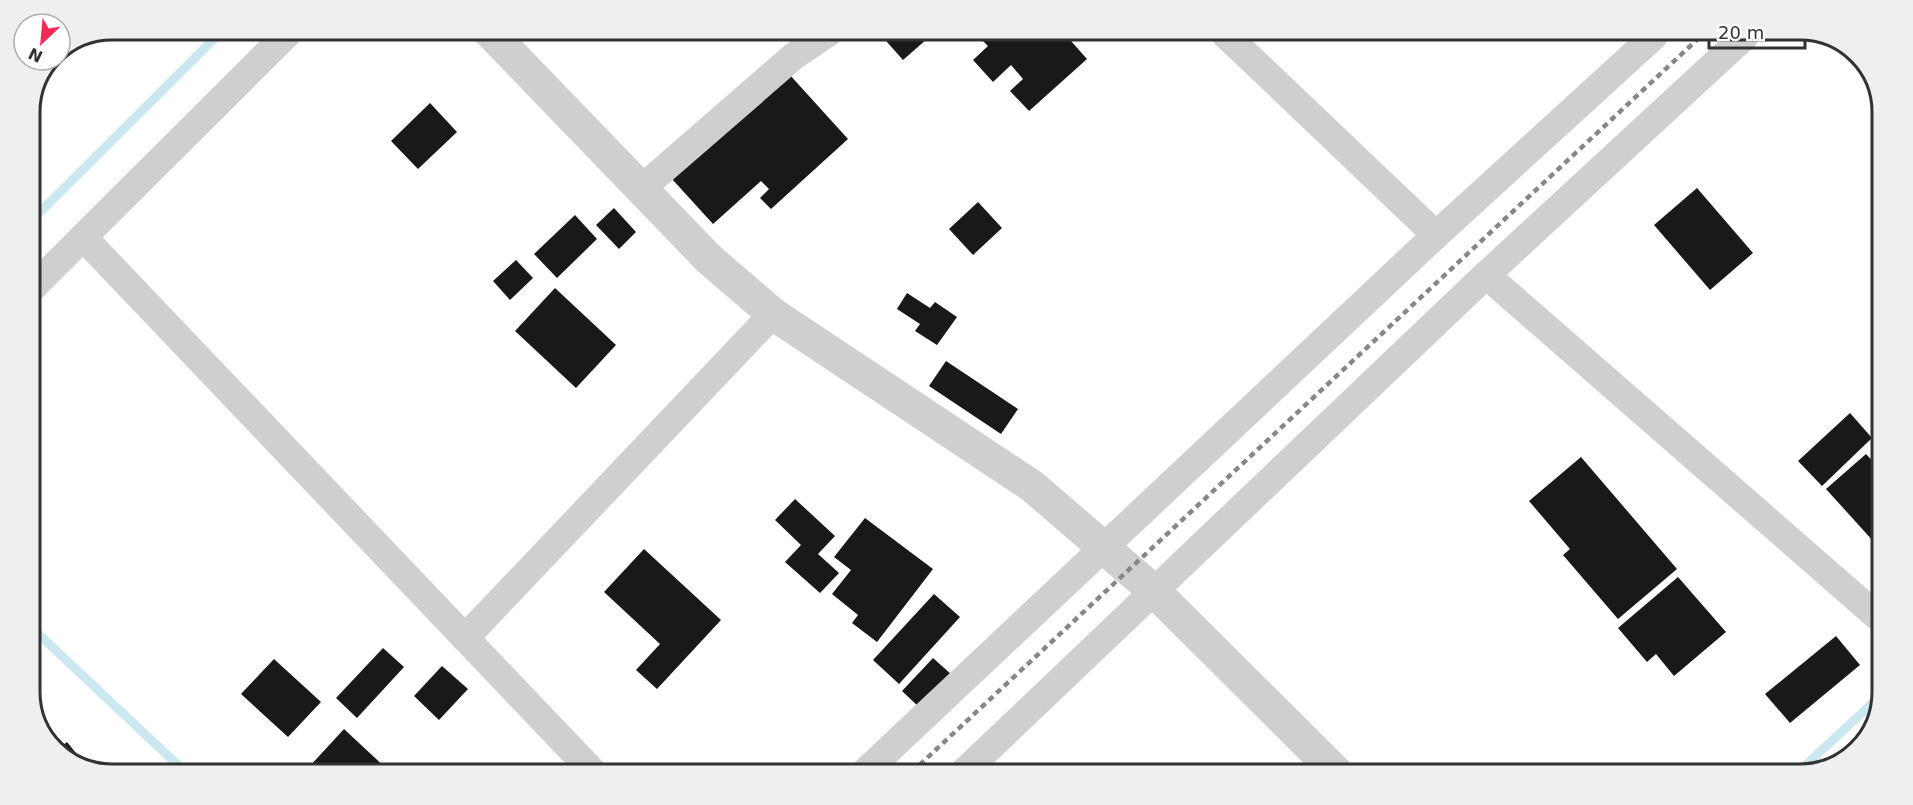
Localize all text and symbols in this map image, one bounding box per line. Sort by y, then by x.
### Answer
north arrow [12,12,72,72]
scale bar [1709,12,1805,50]
text: 20 m [1718,22,1764,43]
text: N [25,44,46,67]

